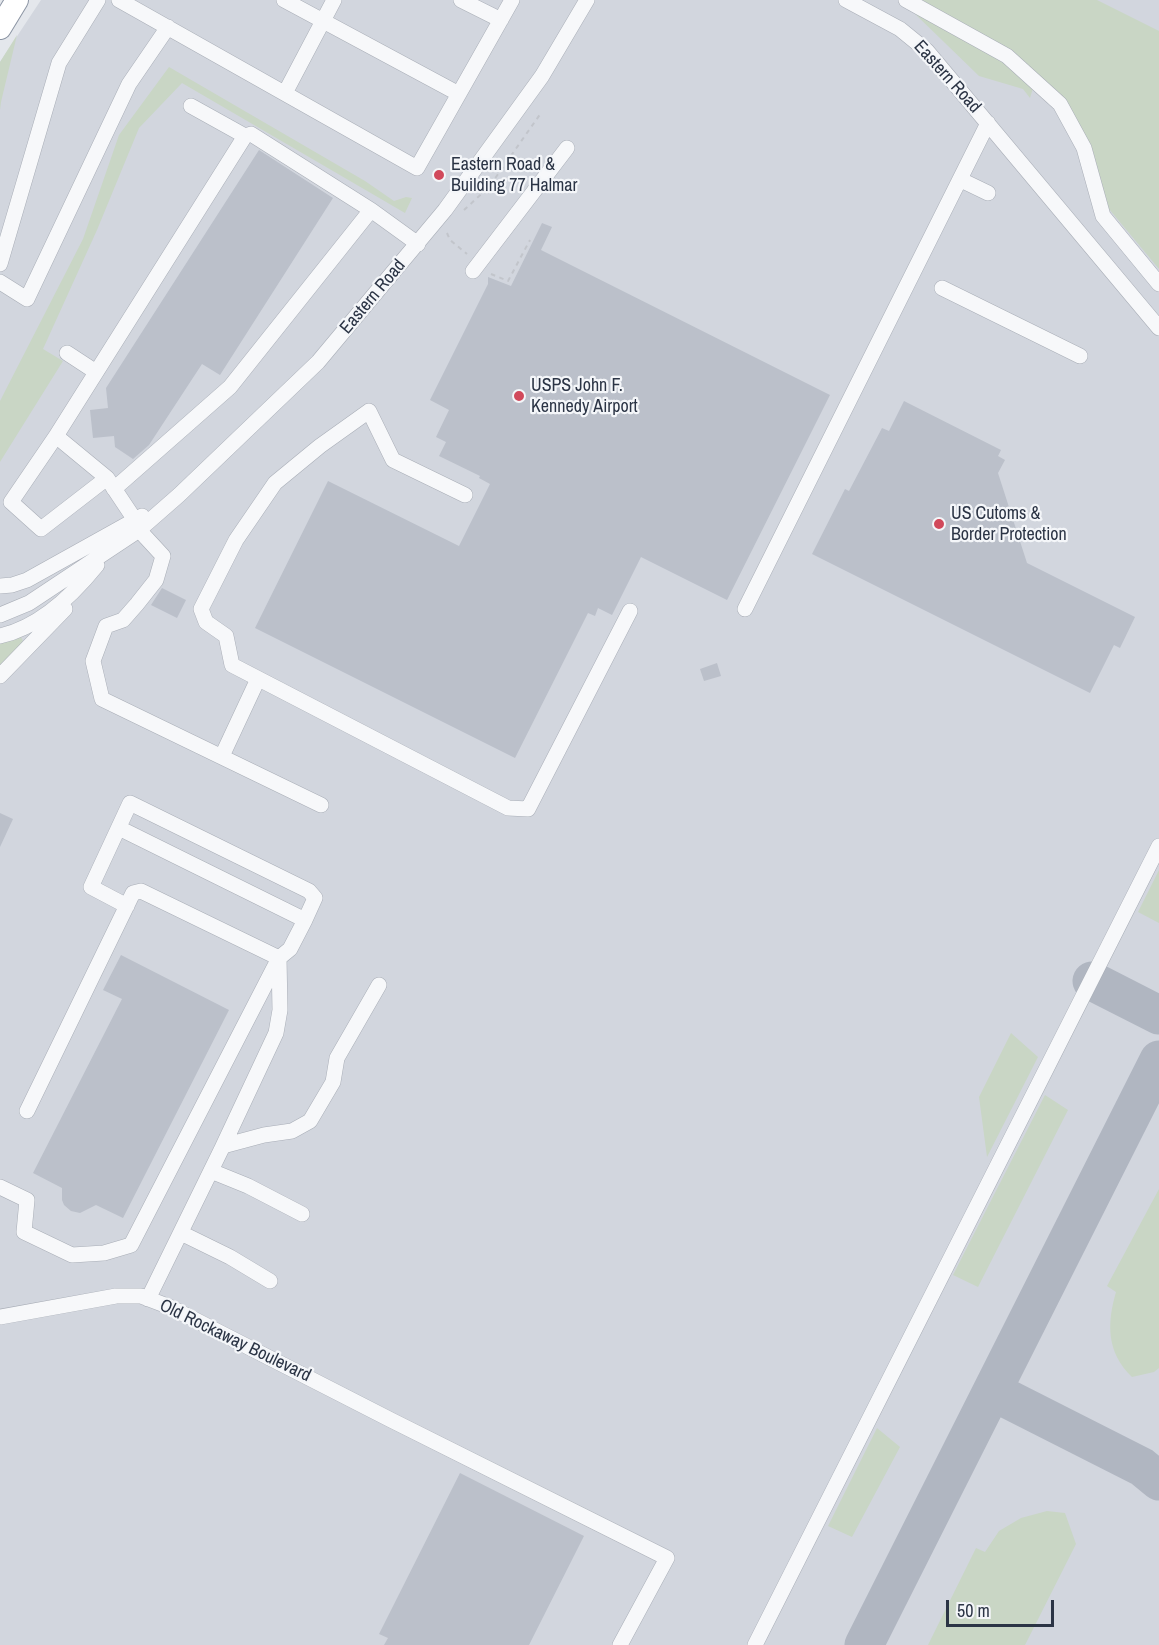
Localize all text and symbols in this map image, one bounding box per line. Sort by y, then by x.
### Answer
street label: Eastern Road [909,36,985,118]
place label: Eastern Road & Building 77 Halmar [451,154,577,196]
marker: Eastern Road & Building 77 Halmar [432,168,446,182]
street label: Eastern Road [336,255,410,339]
place label: USPS John F. Kennedy Airport [531,375,638,418]
marker: USPS John F. Kennedy Airport [512,389,526,403]
place label: US Cutoms & Border Protection [951,503,1067,546]
marker: US Cutoms & Border Protection [932,517,946,531]
street label: Old Rockaway Boulevard [156,1295,314,1387]
scale bar [949,1588,1057,1626]
text: 50 m [957,1598,990,1623]

